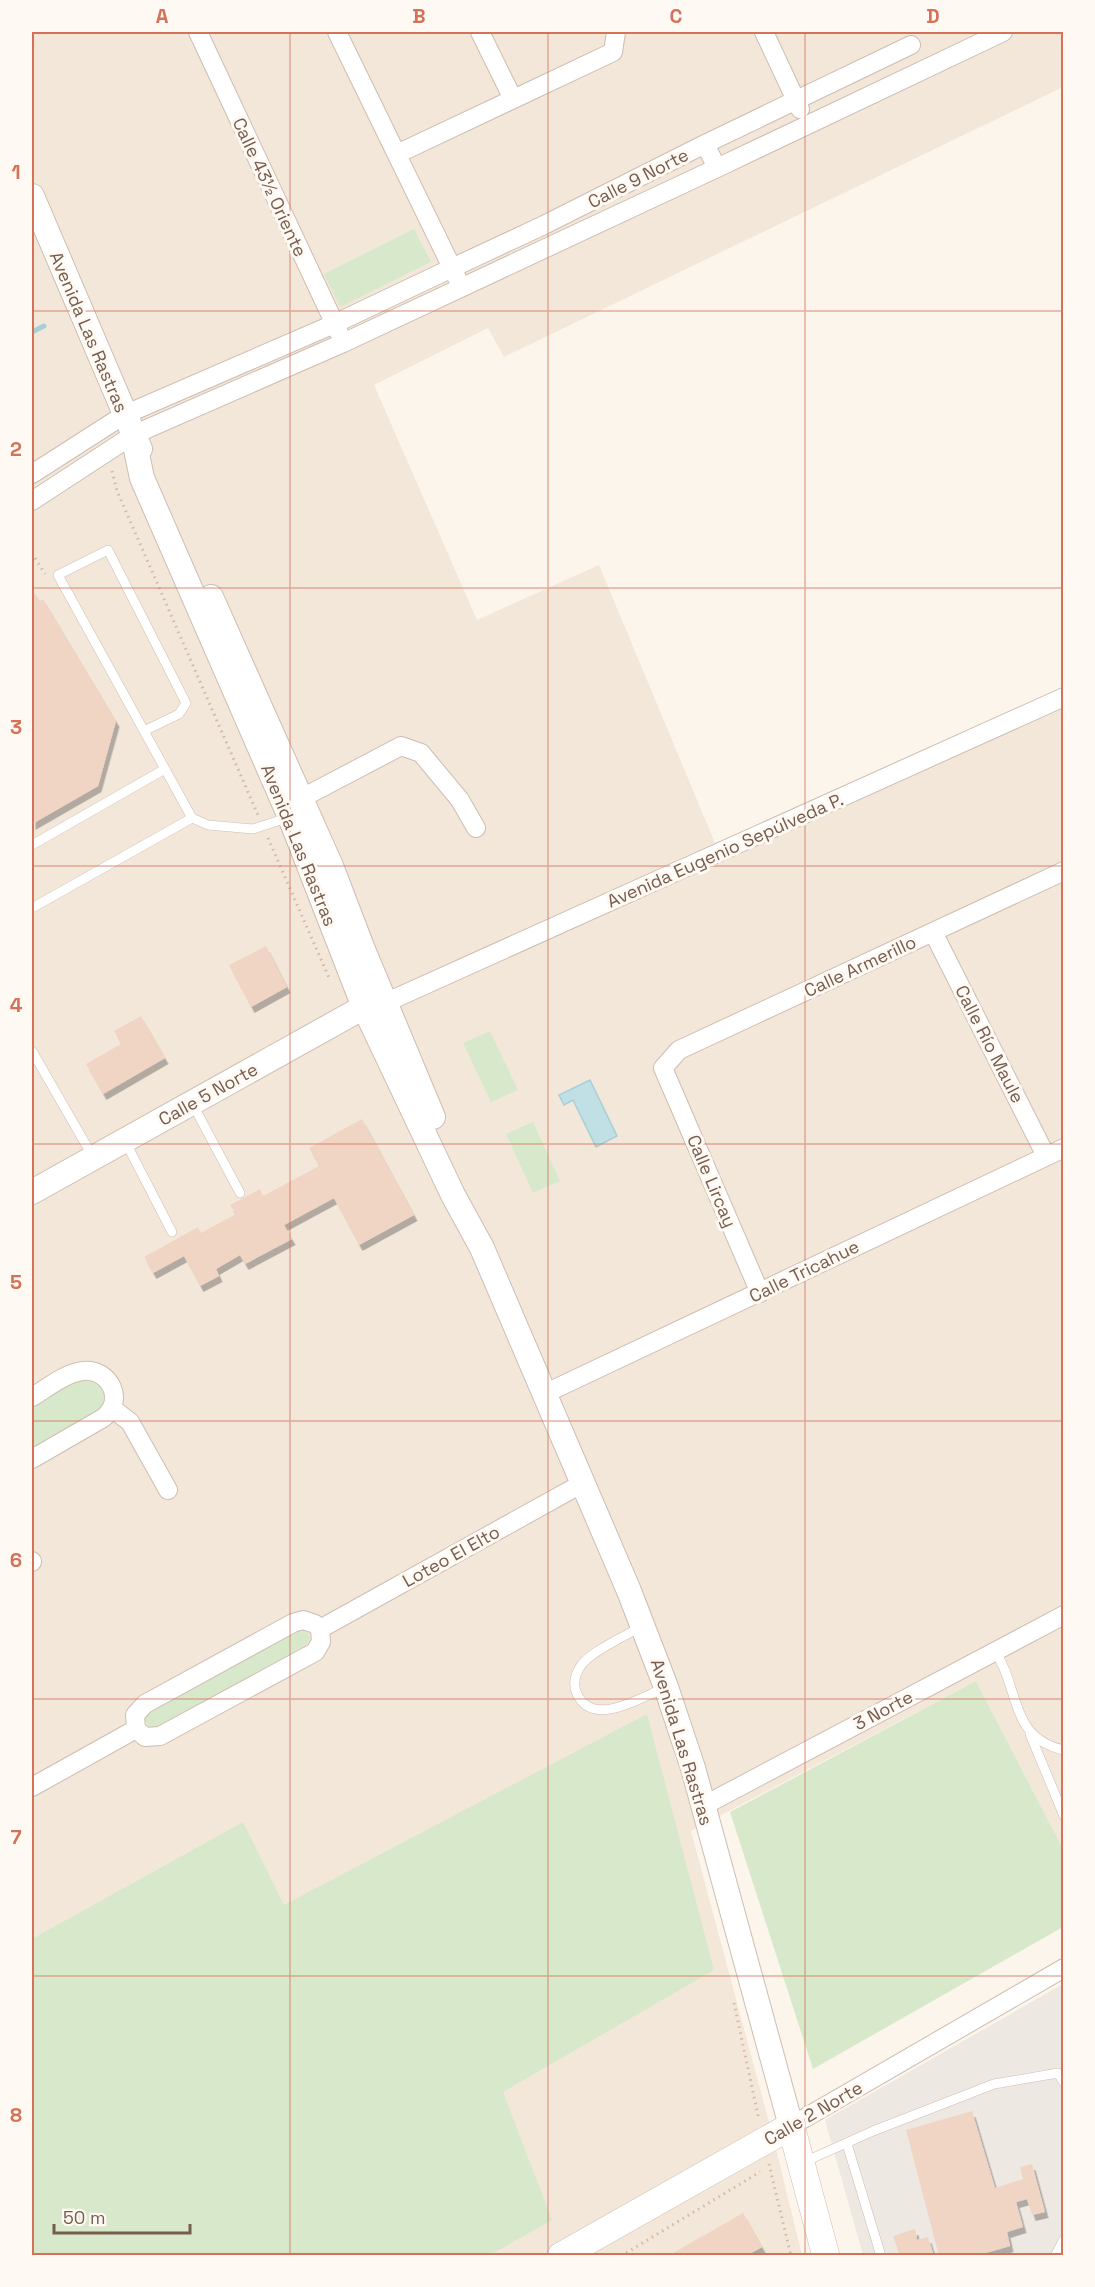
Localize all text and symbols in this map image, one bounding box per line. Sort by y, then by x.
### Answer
text: A [156,3,169,29]
text: B [412,3,426,29]
text: C [670,3,683,29]
text: D [926,3,940,29]
street label: Calle 43½ Oriente [228,114,312,260]
street label: Calle 9 Norte [584,143,692,213]
text: 1 [11,159,21,185]
street label: Avenida Las Rastras [45,248,133,416]
text: 2 [10,436,22,462]
text: 3 [10,714,22,740]
street label: Avenida Las Rastras [256,761,342,929]
street label: Avenida Eugenio Sepúlveda P. [603,787,847,913]
street label: Calle Armerillo [800,930,920,1002]
street label: Calle Río Maule [950,981,1030,1107]
text: 4 [10,992,23,1018]
street label: Calle 5 Norte [154,1057,262,1131]
street label: Calle Lircay [682,1131,742,1231]
street label: Calle Tricahue [745,1234,863,1308]
text: 5 [10,1269,22,1295]
street label: Loteo El Elto [398,1520,504,1592]
text: 6 [10,1547,22,1573]
street label: Avenida Las Rastras [646,1656,718,1828]
street label: 3 Norte [849,1685,917,1735]
text: 7 [10,1824,22,1850]
street label: Calle 2 Norte [760,2076,866,2150]
text: 8 [10,2102,22,2128]
scale bar [54,2197,190,2235]
text: 50 m [63,2206,105,2229]

